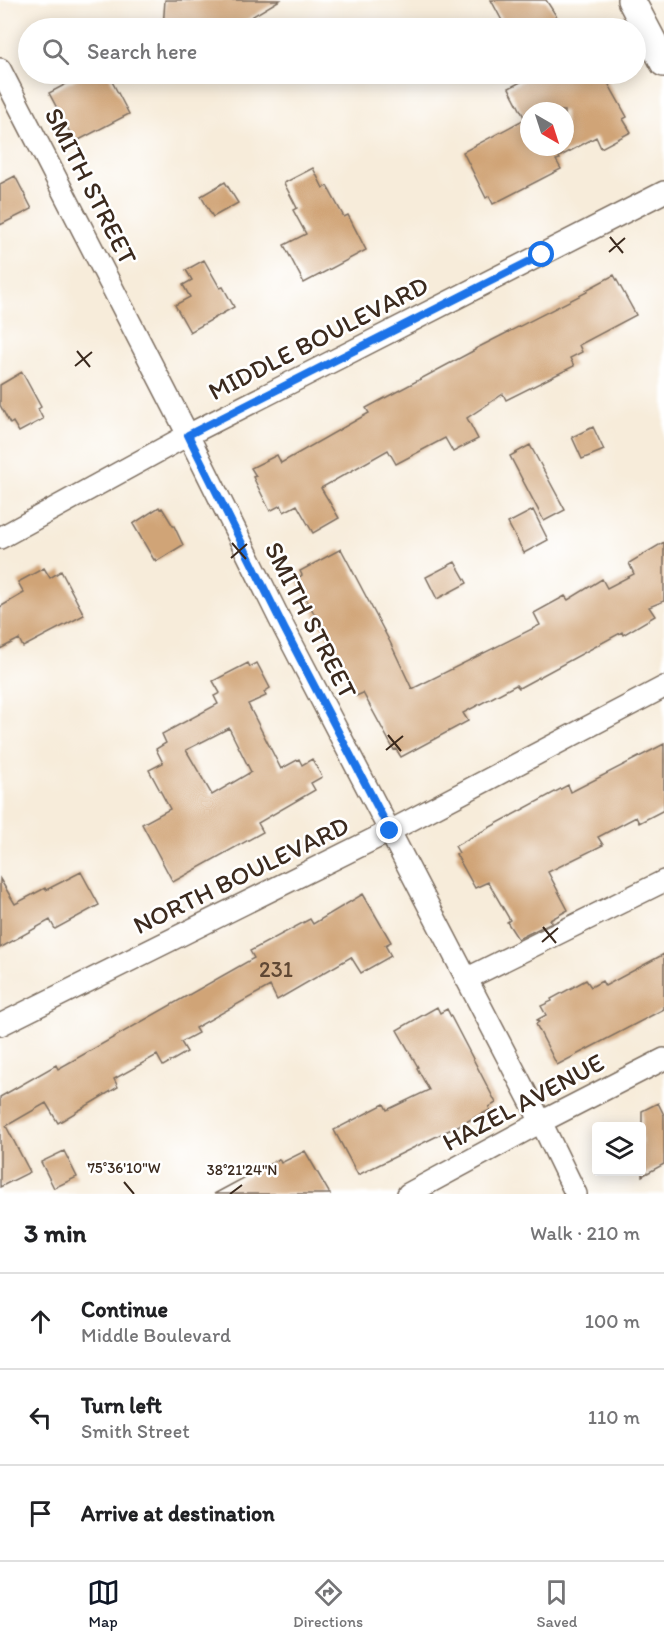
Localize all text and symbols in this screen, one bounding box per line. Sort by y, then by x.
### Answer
search box [18,18,646,84]
icon: search [39,35,72,68]
text: Search here [87,38,197,65]
street label: SMITH STREET [38,102,145,270]
north arrow [520,102,574,156]
route start [528,241,554,267]
street label: MIDDLE BOULEVARD [203,269,433,407]
street label: SMITH STREET [258,536,365,704]
street label: NORTH BOULEVARD [128,809,354,941]
route end [376,817,402,843]
house number: 231 [259,956,293,983]
street label: HAZEL AVENUE [437,1046,609,1158]
map controls [592,1122,646,1176]
button: layers [592,1122,646,1176]
text: 75°36'10"W [87,1159,161,1177]
text: 38°21'24"N [207,1161,277,1179]
text: 3 min [24,1217,86,1249]
text: Walk · 210 m [530,1221,640,1245]
text: Continue [81,1296,168,1323]
icon: ahead [24,1305,57,1338]
text: 100 m [585,1309,640,1333]
text: Middle Boulevard [81,1323,231,1347]
text: Turn left [81,1392,162,1419]
icon: left [24,1401,57,1434]
text: 110 m [588,1405,640,1429]
text: Smith Street [81,1419,190,1443]
icon: arrive [24,1497,57,1530]
text: Arrive at destination [81,1500,275,1527]
tab: Map [87,1576,120,1631]
tab: Directions [293,1576,363,1631]
tab: Saved [537,1576,577,1631]

